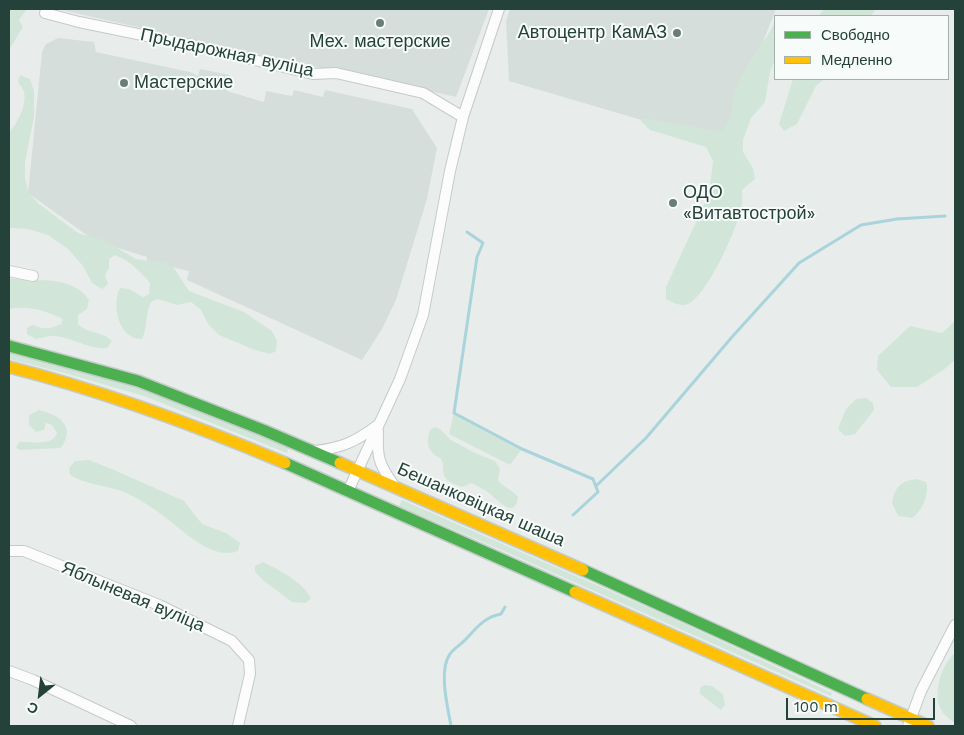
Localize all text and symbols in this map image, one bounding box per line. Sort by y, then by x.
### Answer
legend [774,15,949,80]
marker: Мех. мастерские [374,17,386,29]
place label: Автоцентр КамАЗ [518,22,667,44]
street label: Прыдарожная вуліца [138,24,316,82]
text: Свободно [821,26,890,44]
marker: Автоцентр КамАЗ [671,27,683,39]
place label: Мех. мастерские [309,31,451,53]
text: Медленно [821,51,892,69]
place label: Мастерские [134,72,233,94]
marker: Мастерские [118,77,130,89]
place label: ОДО «Витавтострой» [683,182,815,224]
marker: ОДО «Витавтострой» [667,197,679,209]
street label: Бешанковіцкая шаша [394,458,568,552]
street label: Яблыневая вуліца [58,557,208,637]
north arrow [15,670,65,720]
scale bar [789,688,938,720]
text: 100 m [794,698,838,716]
text: С [24,699,41,718]

